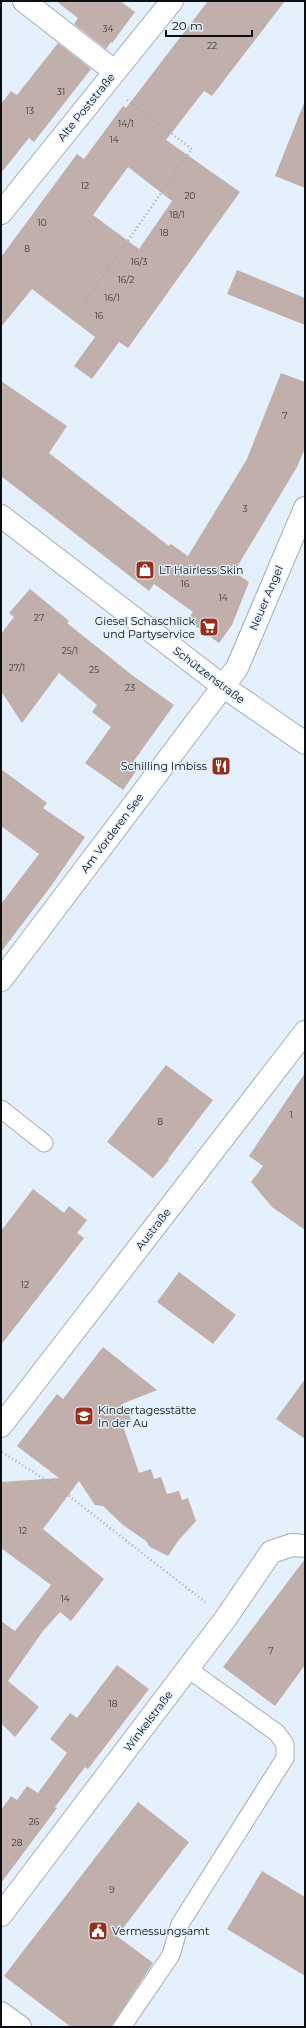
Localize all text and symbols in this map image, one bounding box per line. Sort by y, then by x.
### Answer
scale bar [166,12,252,38]
text: 20 m [172,18,203,33]
house number: 34 [102,23,114,34]
house number: 22 [207,40,217,51]
street label: Alte Poststraße [54,70,118,144]
house number: 31 [57,86,65,97]
house number: 13 [26,105,34,116]
house number: 14/1 [118,118,134,129]
house number: 14 [109,134,119,145]
house number: 12 [81,180,89,191]
house number: 20 [184,190,196,201]
house number: 18/1 [169,209,185,220]
house number: 10 [37,217,47,228]
house number: 18 [160,227,169,238]
house number: 8 [24,243,30,254]
house number: 16/3 [131,256,147,267]
house number: 16/2 [118,274,134,285]
house number: 16/1 [104,292,120,303]
house number: 16 [95,310,104,321]
house number: 7 [282,410,288,421]
house number: 3 [242,503,248,514]
shop icon: LT Hairless Skin [134,559,156,581]
place label: LT Hairless Skin [159,563,244,577]
street label: Neuer Angel [246,563,286,633]
house number: 16 [181,578,190,589]
house number: 14 [218,592,228,603]
house number: 27 [34,612,44,623]
place label: Giesel Schaschlick und Partyservice [95,614,195,641]
supermarket icon: Giesel Schaschlick und Partyservice [198,616,220,638]
street label: Schützenstraße [170,644,248,707]
house number: 25/1 [62,645,78,656]
house number: 27/1 [9,662,25,673]
house number: 25 [89,664,99,675]
house number: 23 [125,682,135,693]
restaurant icon: Schilling Imbiss [210,755,232,777]
place label: Schilling Imbiss [121,759,208,773]
street label: Am Vorderen See [77,790,147,876]
house number: 1 [289,1109,293,1120]
house number: 8 [157,1116,163,1127]
street label: Austraße [132,1205,174,1253]
house number: 12 [21,1279,29,1290]
place label: Kindertagesstätte In der Au [98,1403,197,1430]
school or university icon: Kindertagesstätte In der Au [73,1405,95,1427]
house number: 12 [19,1525,27,1536]
house number: 14 [60,1593,70,1604]
house number: 7 [268,1645,274,1656]
street label: Winkelstraße [121,1687,176,1754]
house number: 18 [109,1698,118,1709]
house number: 26 [29,1816,40,1827]
house number: 28 [12,1837,23,1848]
house number: 9 [109,1884,115,1895]
public building icon: Vermessungsamt [87,1920,109,1942]
place label: Vermessungsamt [112,1924,210,1938]

